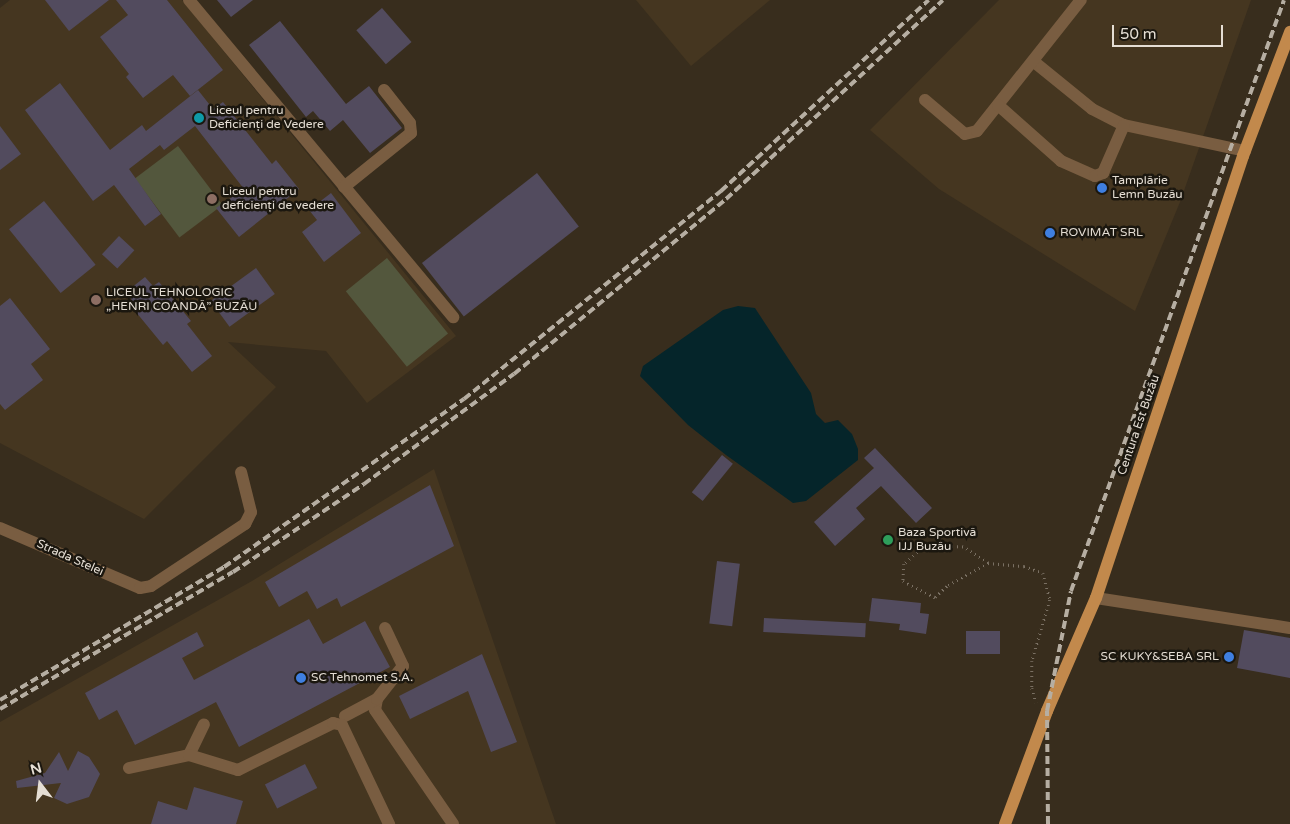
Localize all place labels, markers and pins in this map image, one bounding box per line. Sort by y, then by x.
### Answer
place label: Liceul pentru Deficienți de Vedere [209,104,324,132]
marker: Liceul pentru Deficienți de Vedere [193,112,205,124]
place label: Tamplărie Lemn Buzău [1112,174,1183,202]
marker: Tamplărie Lemn Buzău [1096,182,1108,194]
place label: Liceul pentru deficienți de vedere [222,185,334,213]
marker: Liceul pentru deficienți de vedere [206,193,218,205]
place label: ROVIMAT SRL [1060,226,1143,240]
marker: ROVIMAT SRL [1044,227,1056,239]
place label: LICEUL TEHNOLOGIC „HENRI COANDĂ” BUZĂU [106,286,257,314]
marker: LICEUL TEHNOLOGIC „HENRI COANDĂ” BUZĂU [90,294,102,306]
place label: Baza Sportivă IJJ Buzău [898,526,976,554]
marker: Baza Sportivă IJJ Buzău [882,534,894,546]
place label: SC KUKY&SEBA SRL [1101,650,1219,664]
marker: SC KUKY&SEBA SRL [1223,651,1235,663]
place label: SC Tehnomet S.A. [311,671,413,685]
marker: SC Tehnomet S.A. [295,672,307,684]

